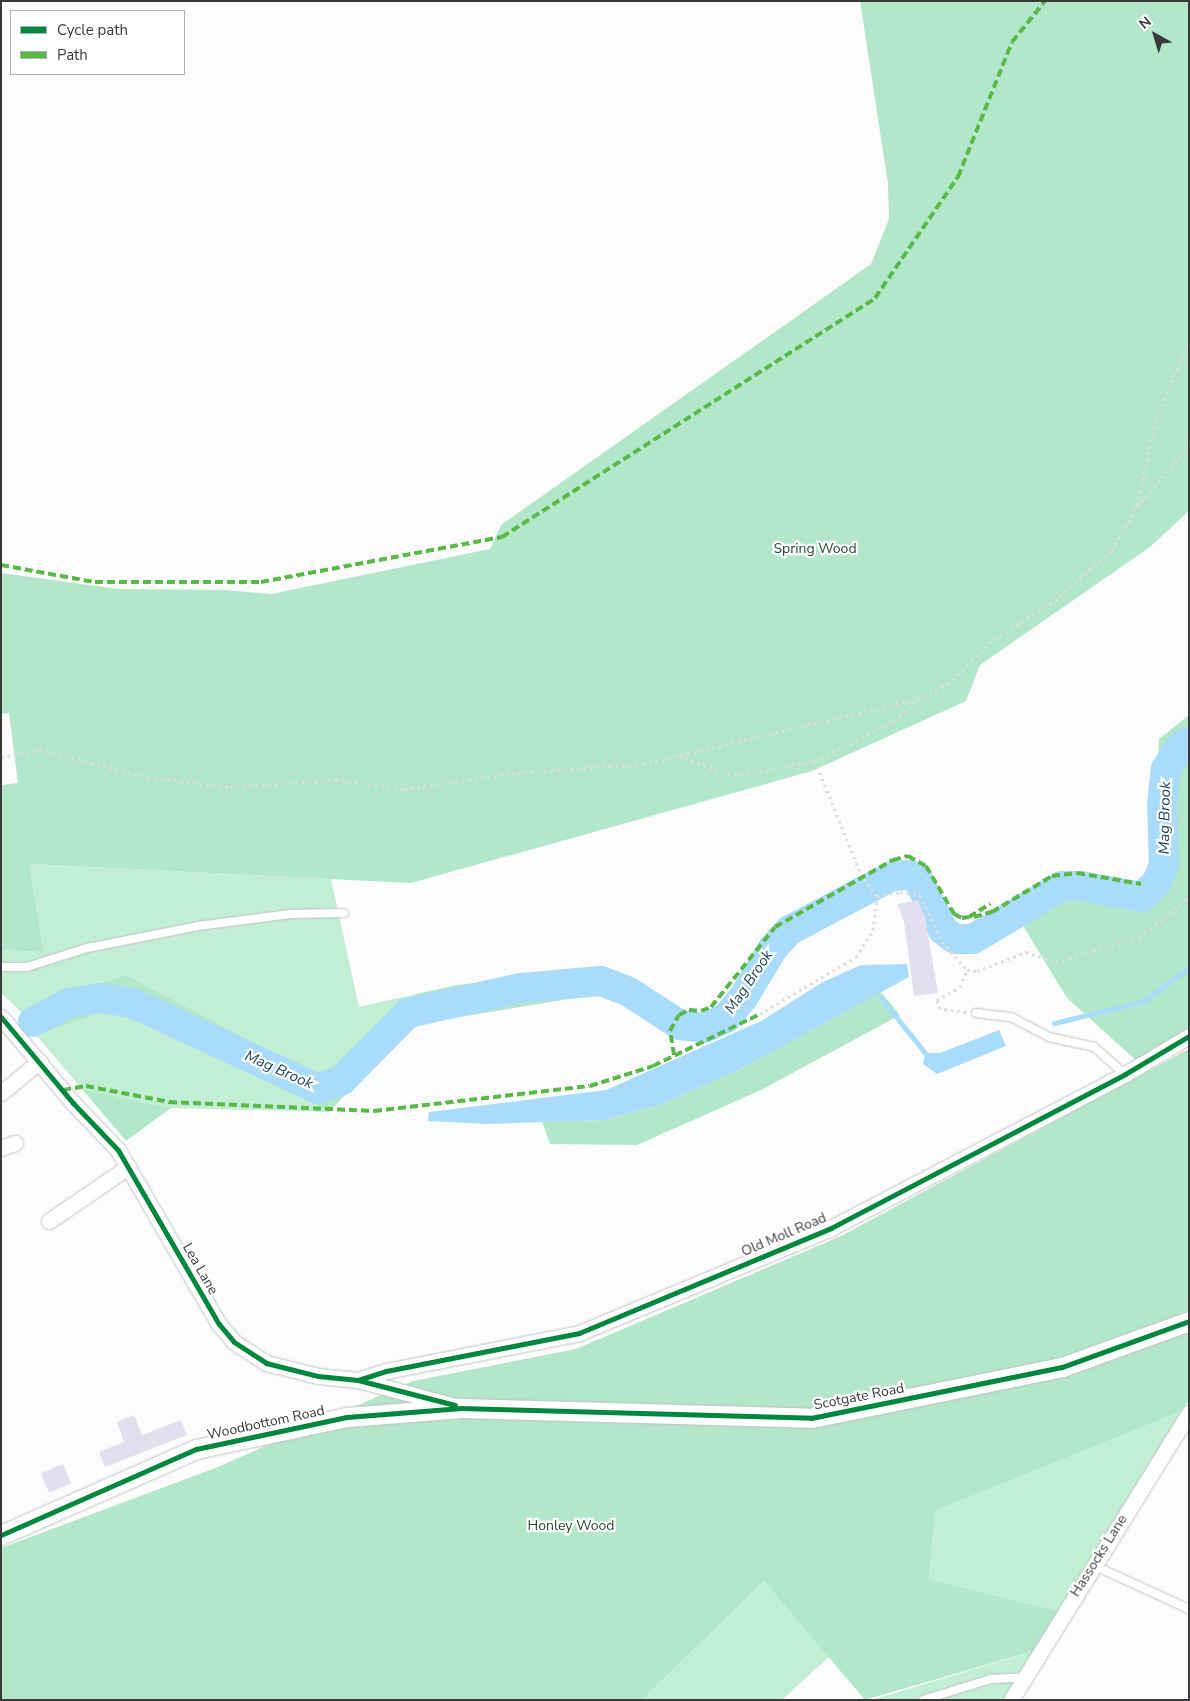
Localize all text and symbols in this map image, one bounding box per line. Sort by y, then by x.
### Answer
legend [10,10,185,75]
north arrow [1130,10,1180,60]
text: N [1135,12,1155,34]
text: Cycle path [57,20,128,40]
text: Path [57,45,88,65]
park label: Spring Wood [773,541,857,557]
water label: Mag Brook [1155,781,1175,855]
water label: Mag Brook [721,947,777,1017]
water label: Mag Brook [242,1047,316,1093]
street label: Old Moll Road [739,1210,829,1260]
street label: Lea Lane [179,1240,221,1298]
street label: Scotgate Road [812,1380,906,1414]
street label: Woodbottom Road [206,1402,326,1444]
street label: Hassocks Lane [1067,1512,1131,1600]
park label: Honley Wood [528,1518,614,1534]

